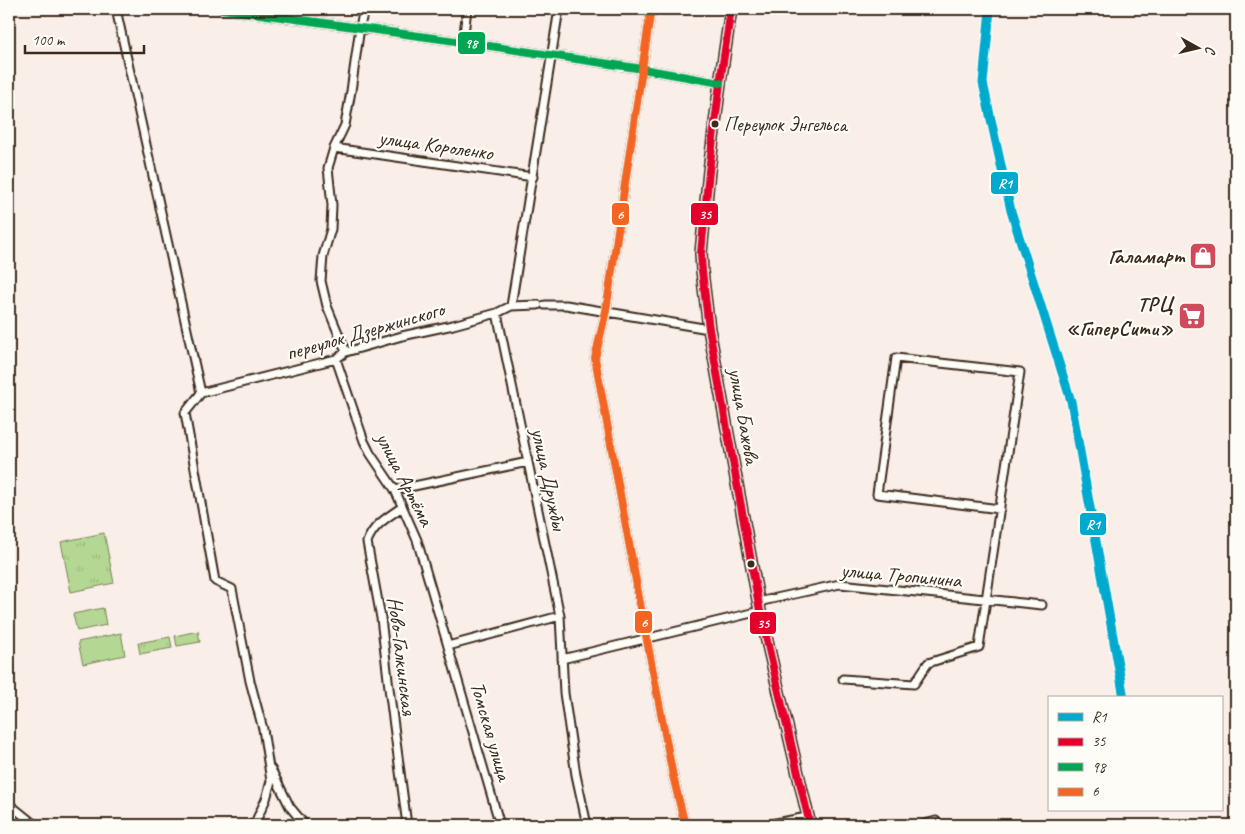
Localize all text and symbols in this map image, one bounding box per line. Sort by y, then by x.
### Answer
scale bar [25,22,144,54]
north arrow [1172,22,1222,72]
text: 100 m [32,31,66,50]
line badge: 98 [457,31,486,55]
text: 98 [465,35,479,52]
text: С [1201,45,1219,56]
place label: Переулок Энгельса [724,112,848,137]
marker: Переулок Энгельса [710,119,720,129]
street label: улица Короленко [375,124,496,166]
line badge: R1 [990,171,1019,195]
text: R1 [998,175,1014,192]
line badge: 6 [611,202,630,226]
line badge: 35 [690,202,719,226]
text: 6 [617,206,625,223]
text: 35 [699,206,713,223]
shop icon: Галамарт [1188,241,1218,271]
place label: Галамарт [1108,243,1186,269]
place label: ТРЦ «ГиперСити» [1066,291,1175,341]
street label: переулок Дзержинского [283,295,449,366]
supermarket icon: ТРЦ «ГиперСити» [1177,301,1207,331]
street label: улица Бажова [722,364,766,468]
street label: улица Дружбы [525,424,573,534]
street label: улица Артёма [369,426,440,532]
line badge: R1 [1079,512,1107,536]
text: R1 [1086,516,1102,533]
street label: улица Тропинина [838,557,964,593]
unlabelled marker [746,559,756,569]
street label: Ново-Галкинская [382,595,422,718]
line badge: 6 [634,610,653,634]
line badge: 35 [749,611,777,635]
text: 6 [641,614,649,631]
text: 35 [757,615,771,632]
street label: Томская улица [464,679,518,786]
legend [1048,696,1222,812]
text: R1 [1092,708,1108,727]
text: 35 [1092,732,1107,751]
text: 98 [1092,758,1107,777]
text: 6 [1092,782,1100,801]

